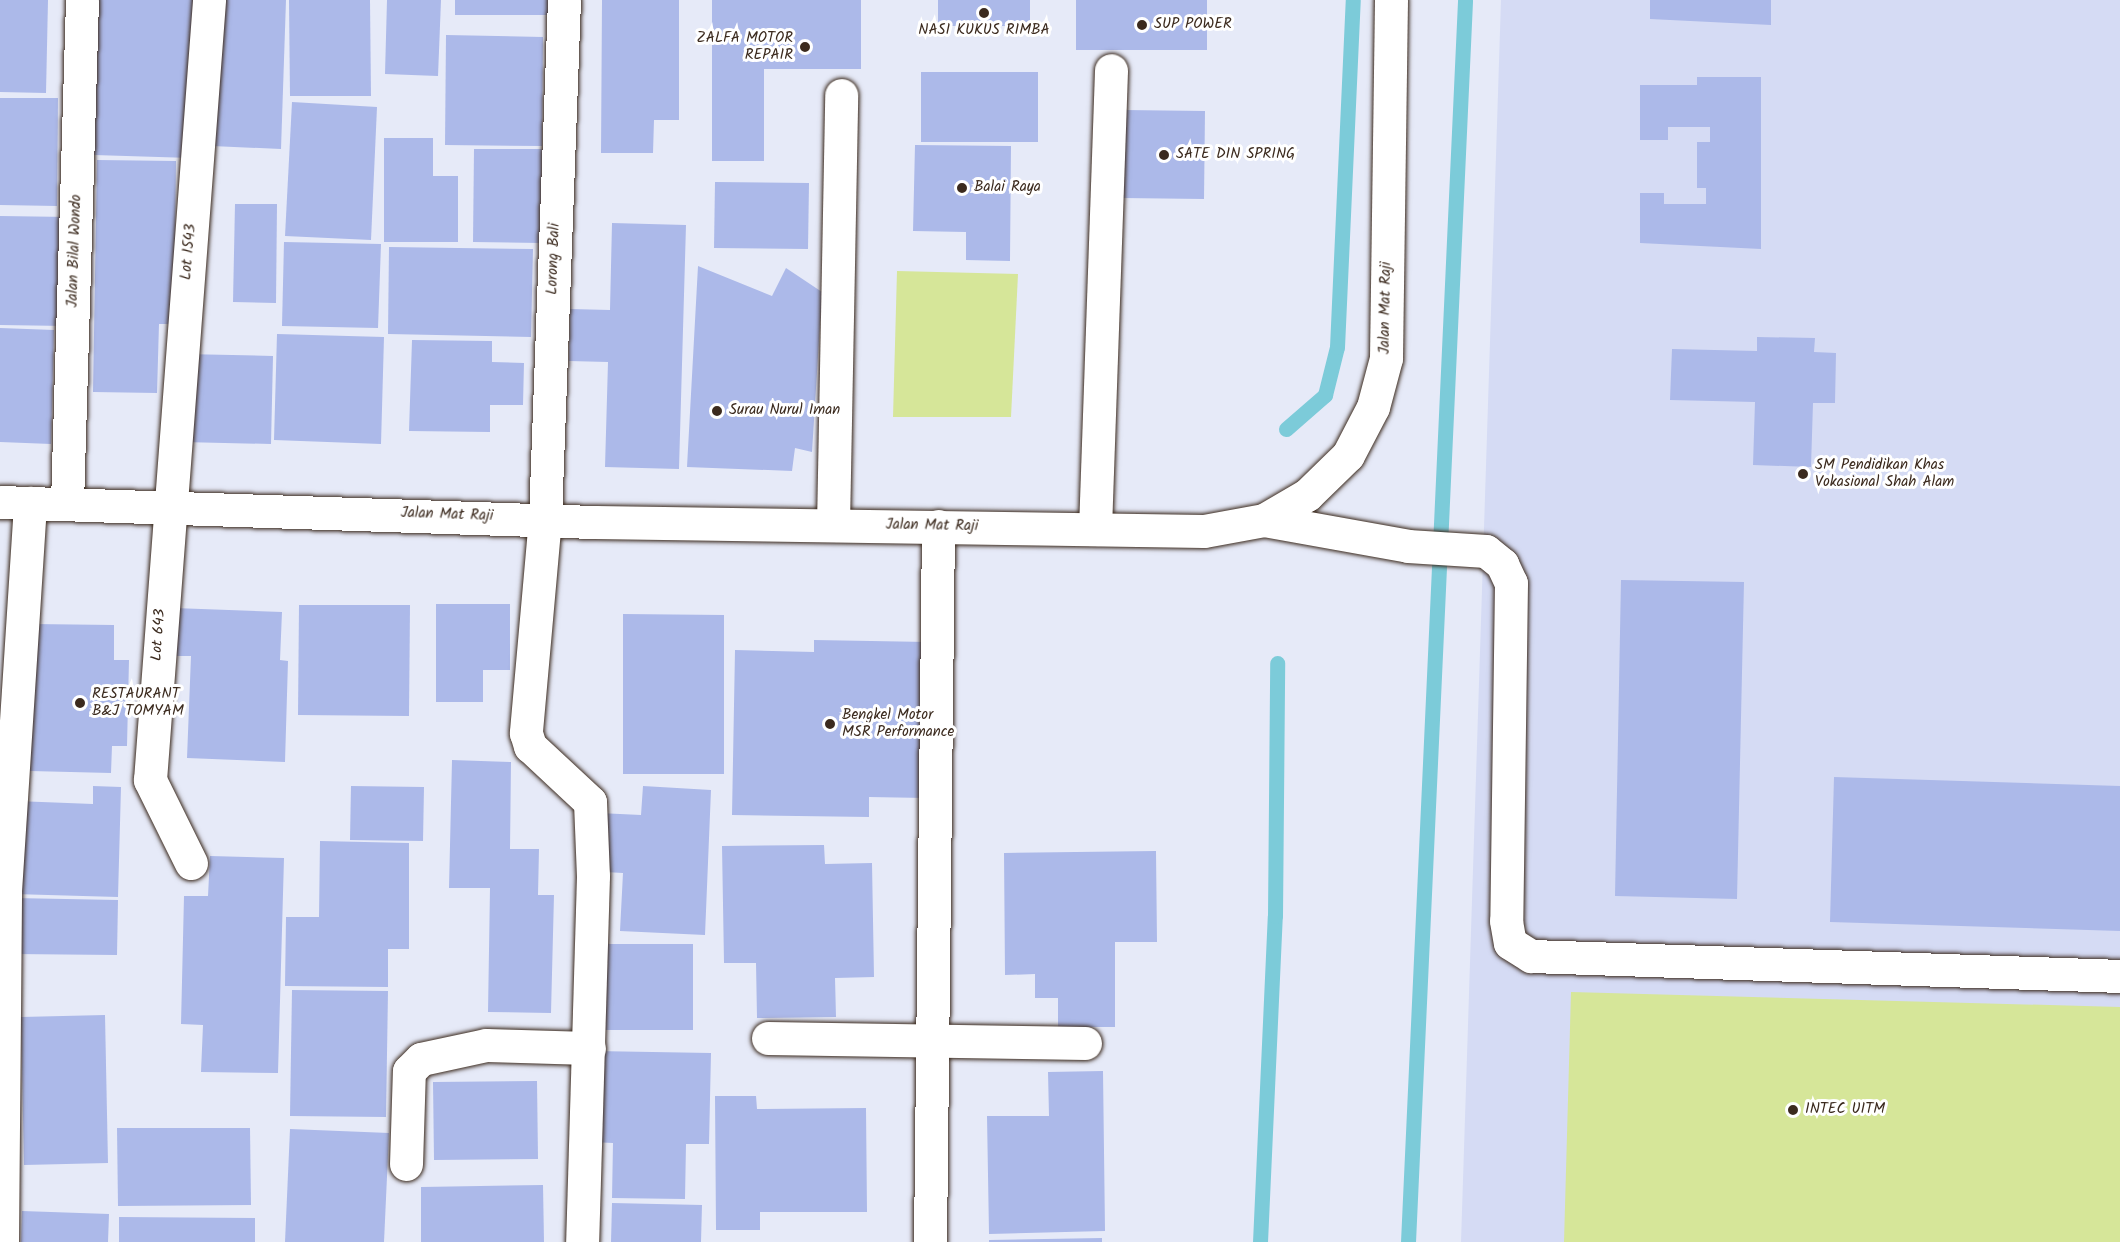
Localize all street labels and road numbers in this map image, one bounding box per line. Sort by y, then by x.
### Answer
street label: Jalan Bilal Wondo [64,194,86,308]
street label: Lot 1543 [178,223,200,281]
street label: Lorong Bali [544,223,564,295]
street label: Jalan Mat Raji [1376,262,1396,354]
street label: Jalan Mat Raji [400,504,494,526]
street label: Jalan Mat Raji [886,516,978,536]
street label: Lot 643 [148,608,170,662]

